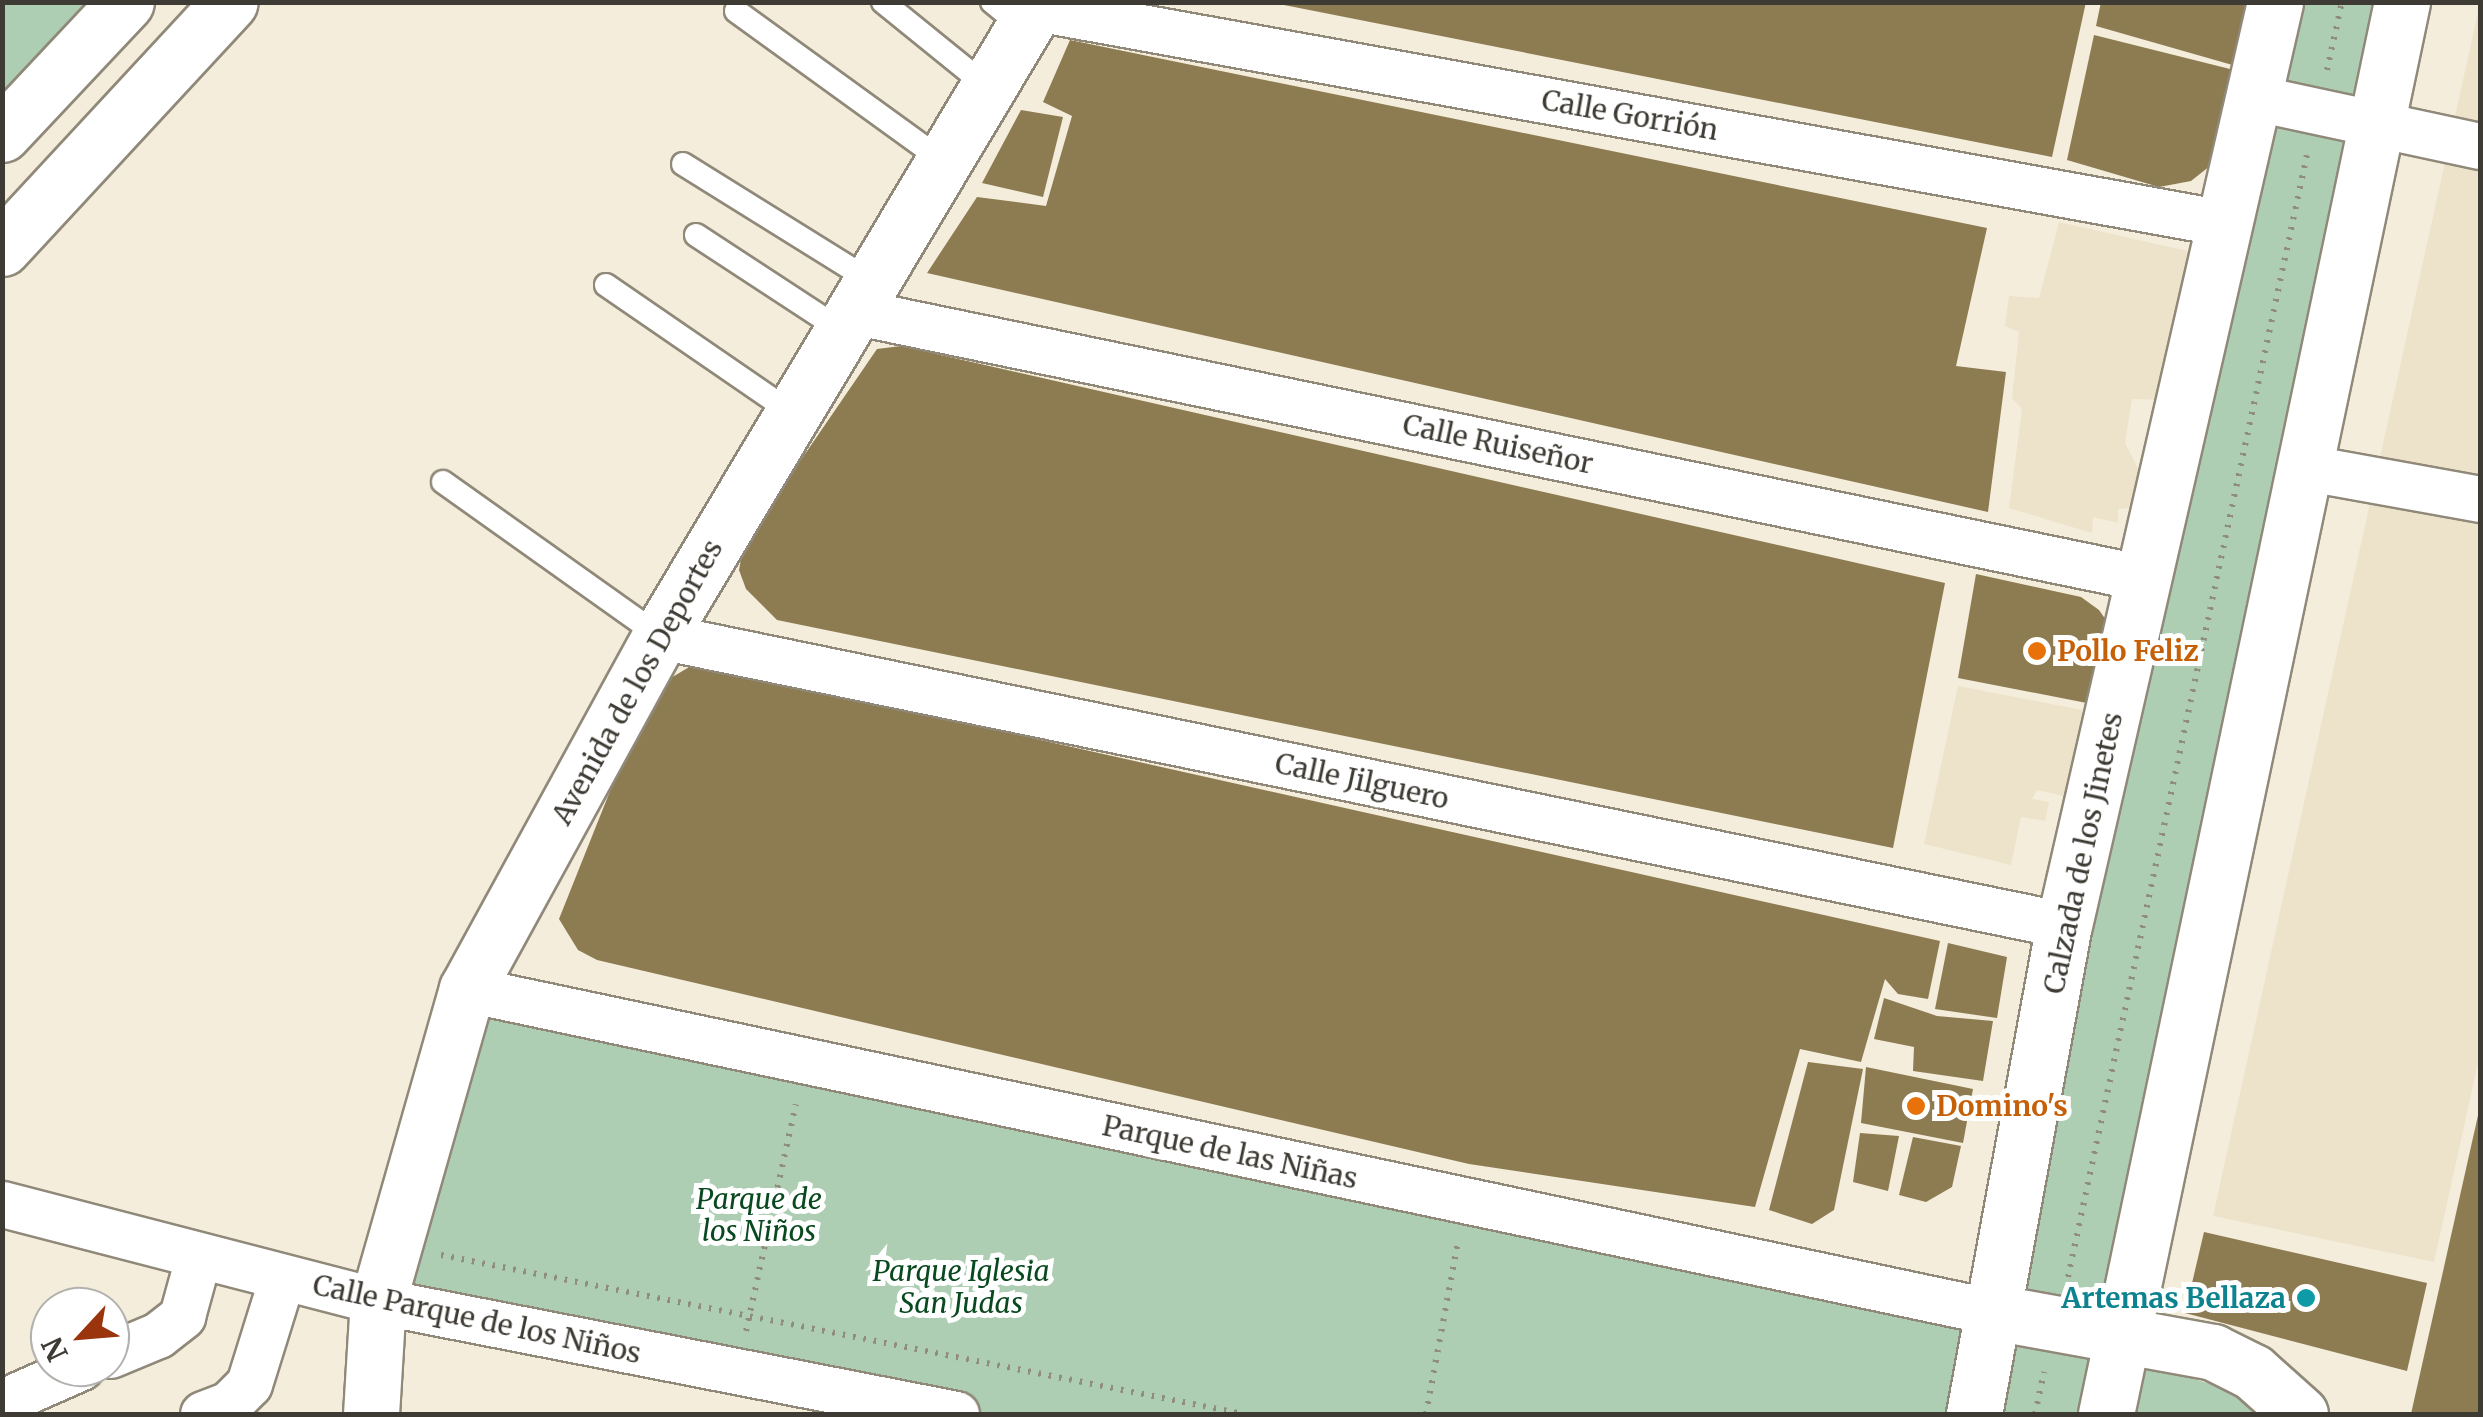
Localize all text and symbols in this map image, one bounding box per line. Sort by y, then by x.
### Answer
street label: Calle Gorrión [1539,83,1721,147]
street label: Calle Ruiseñor [1400,407,1596,481]
street label: Avenida de los Deportes [545,534,729,830]
place label: Pollo Feliz [2057,634,2199,668]
marker: Pollo Feliz [2026,640,2048,662]
street label: Calzada de los Jinetes [2037,709,2129,997]
street label: Calle Jilguero [1272,746,1452,816]
place label: Domino's [1936,1089,2068,1123]
marker: Domino's [1905,1095,1927,1117]
street label: Parque de las Niñas [1099,1109,1361,1195]
park label: Parque de los Niños [696,1182,822,1248]
park label: Parque Iglesia San Judas [872,1254,1050,1320]
street label: Calle Parque de los Niños [310,1268,644,1370]
place label: Artemas Bellaza [2062,1281,2286,1315]
north arrow [30,1287,130,1387]
marker: Artemas Bellaza [2295,1287,2317,1309]
text: N [34,1331,76,1367]

